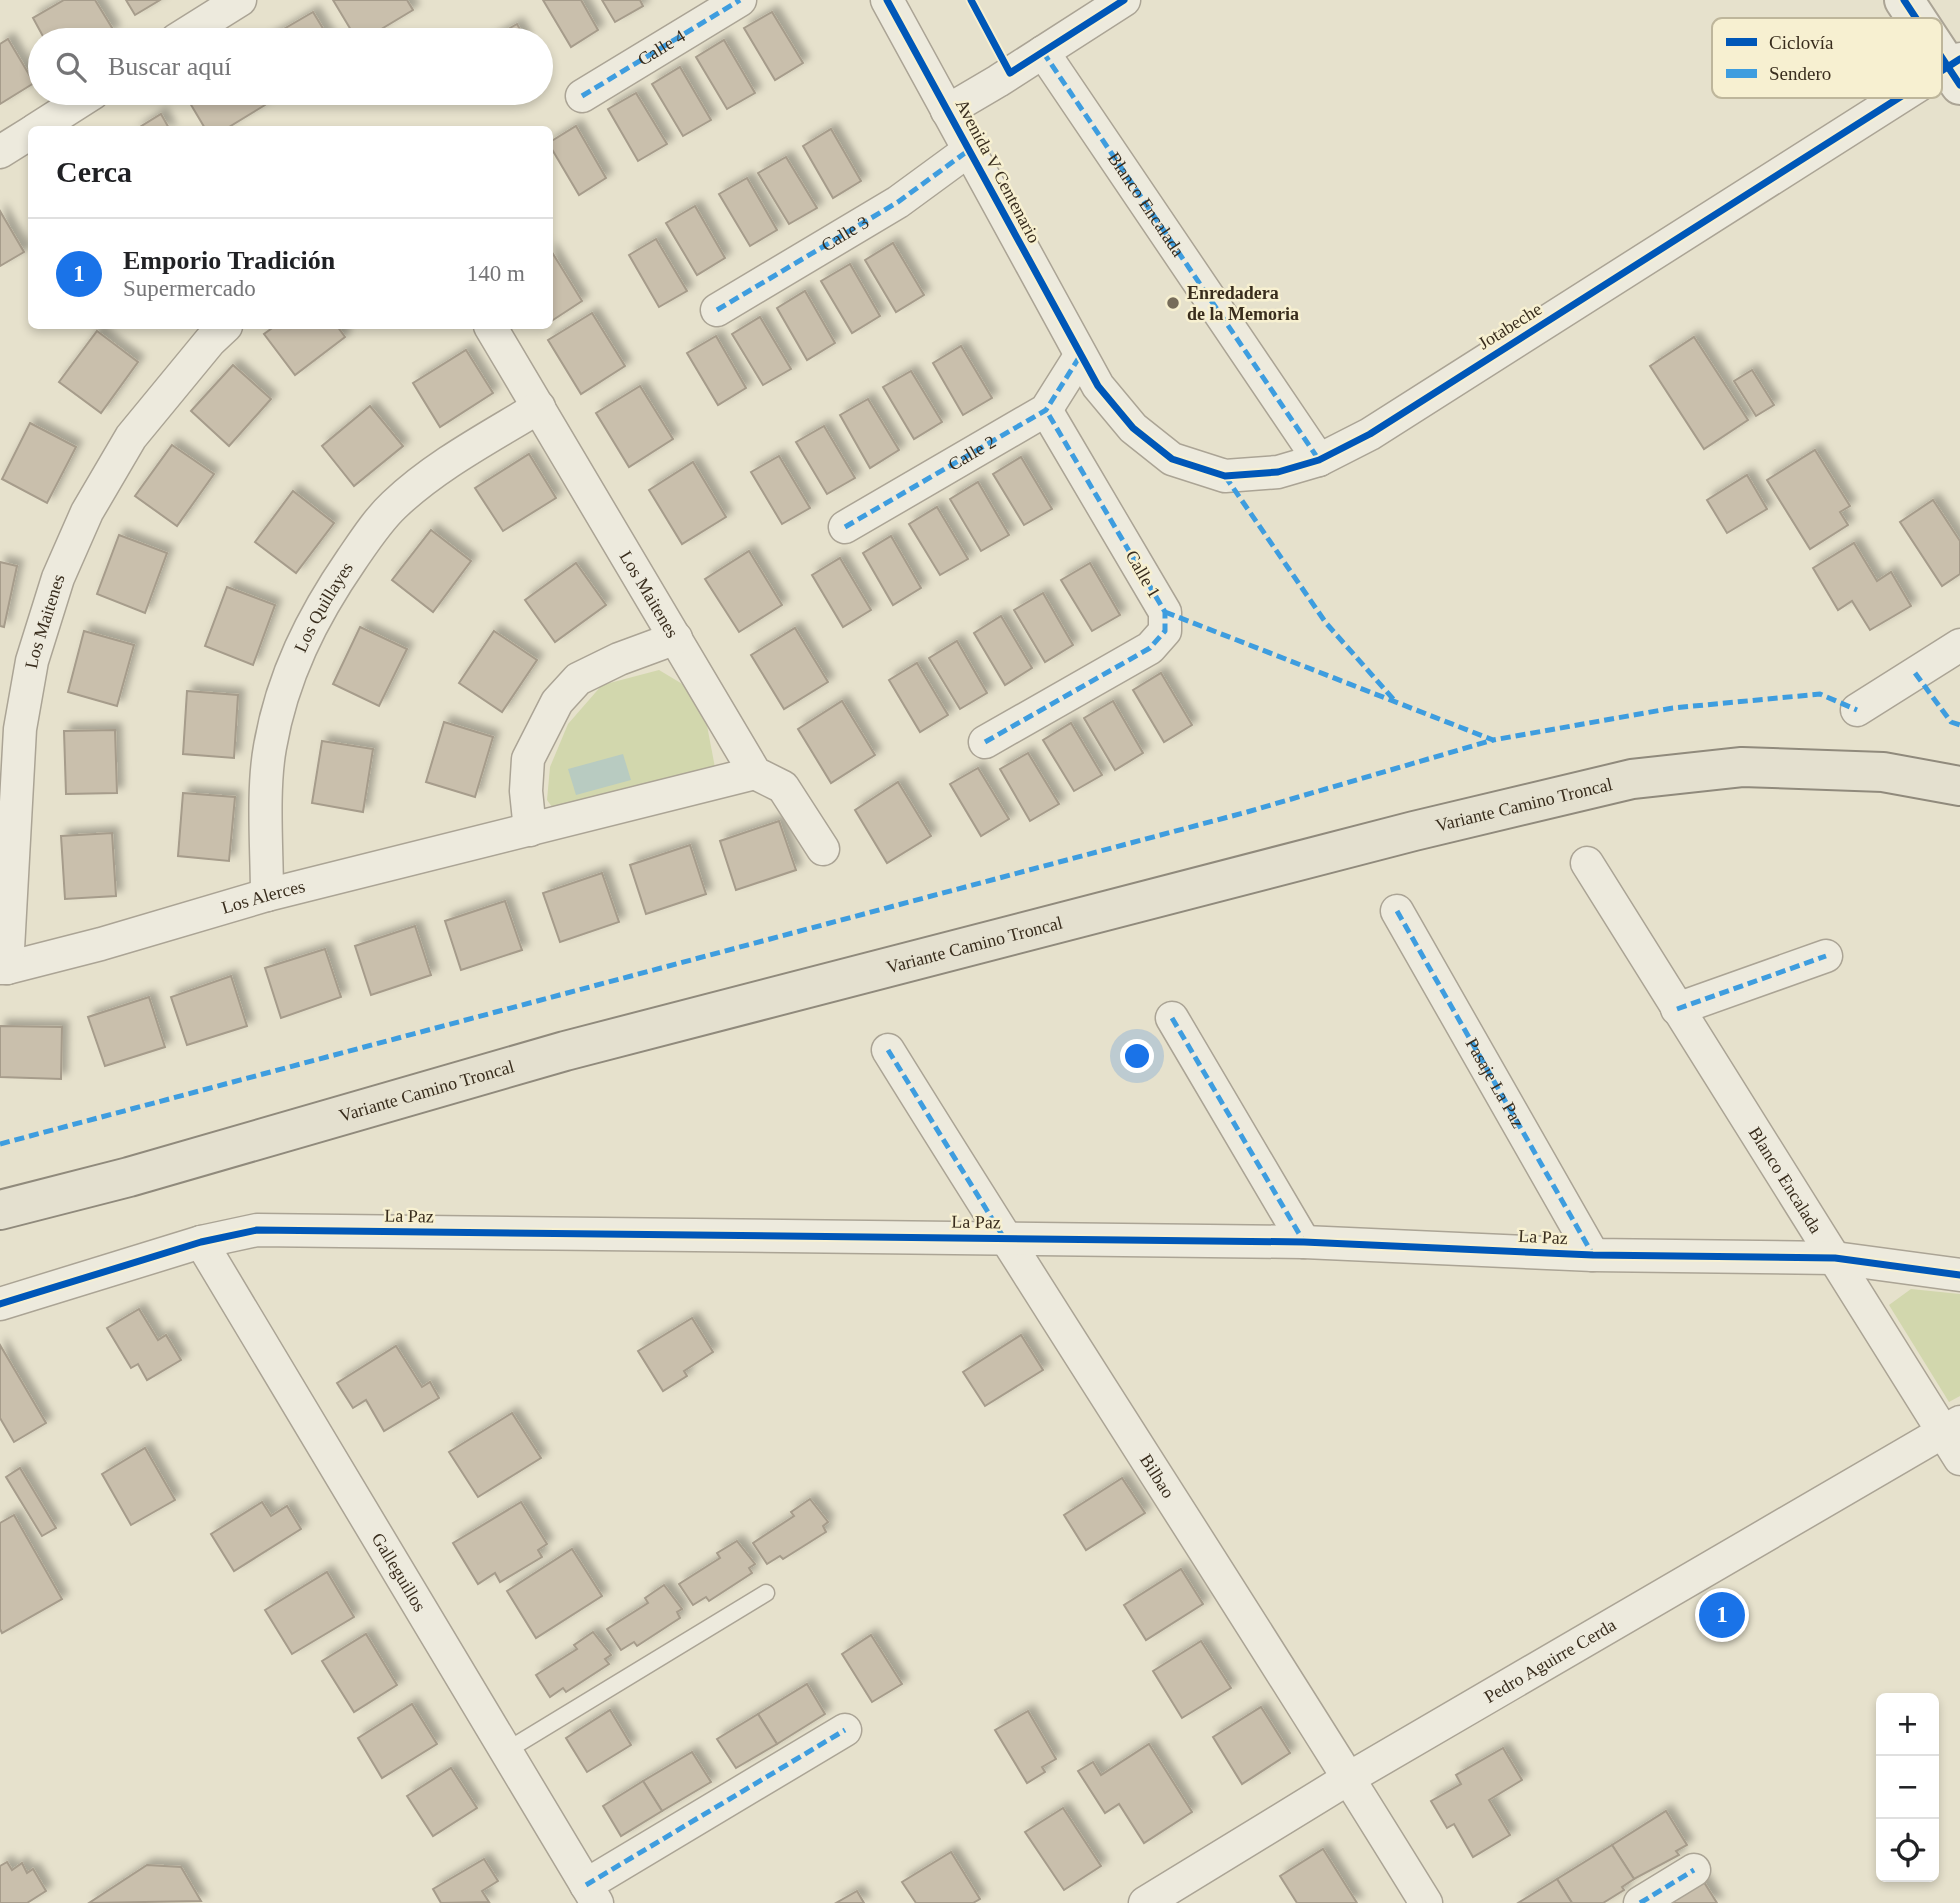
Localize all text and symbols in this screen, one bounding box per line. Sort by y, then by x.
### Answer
legend [1712,18,1942,98]
street label: Calle 4 [634,26,689,70]
search box [28,28,553,105]
text: Ciclovía [1769,32,1834,53]
icon: search [52,48,90,86]
text: Buscar aquí [108,52,231,81]
text: Sendero [1769,63,1831,84]
street label: Avenida V Centenario [952,96,1044,246]
street label: Blanco Encalada [1104,148,1188,260]
text: Cerca [56,155,132,188]
street label: Calle 3 [818,212,872,255]
text: Emporio Tradición [123,246,335,275]
text: 1 [73,261,85,286]
text: 140 m [467,261,525,286]
text: Supermercado [123,276,256,301]
place label: Enredadera de la Memoria [1187,283,1299,324]
marker: Enredadera de la Memoria [1165,295,1181,311]
street label: Jotabeche [1475,299,1545,353]
street label: Calle 2 [945,431,999,475]
street label: Los Maitenes [616,547,683,641]
street label: Calle 1 [1121,547,1165,601]
street label: Los Quillayes [290,558,357,655]
street label: Los Maitenes [21,572,69,670]
street label: Variante Camino Troncal [1433,774,1614,836]
street label: Los Alerces [219,876,307,918]
street label: Variante Camino Troncal [884,912,1065,977]
street label: Pasaje La Paz [1462,1035,1528,1131]
your location [1120,1039,1154,1073]
street label: Variante Camino Troncal [337,1056,516,1126]
street label: Blanco Encalada [1745,1123,1826,1237]
street label: La Paz [384,1206,434,1226]
street label: La Paz [951,1212,1001,1232]
street label: La Paz [1518,1226,1568,1248]
street label: Bilbao [1136,1450,1178,1502]
street label: Galleguillos [368,1529,430,1615]
pin: 1 [1699,1589,1745,1641]
street label: Pedro Aguirre Cerda [1481,1615,1620,1707]
map controls [1876,1693,1939,1882]
button: + [1876,1693,1939,1756]
button: − [1876,1756,1939,1819]
button: locate [1876,1819,1939,1882]

